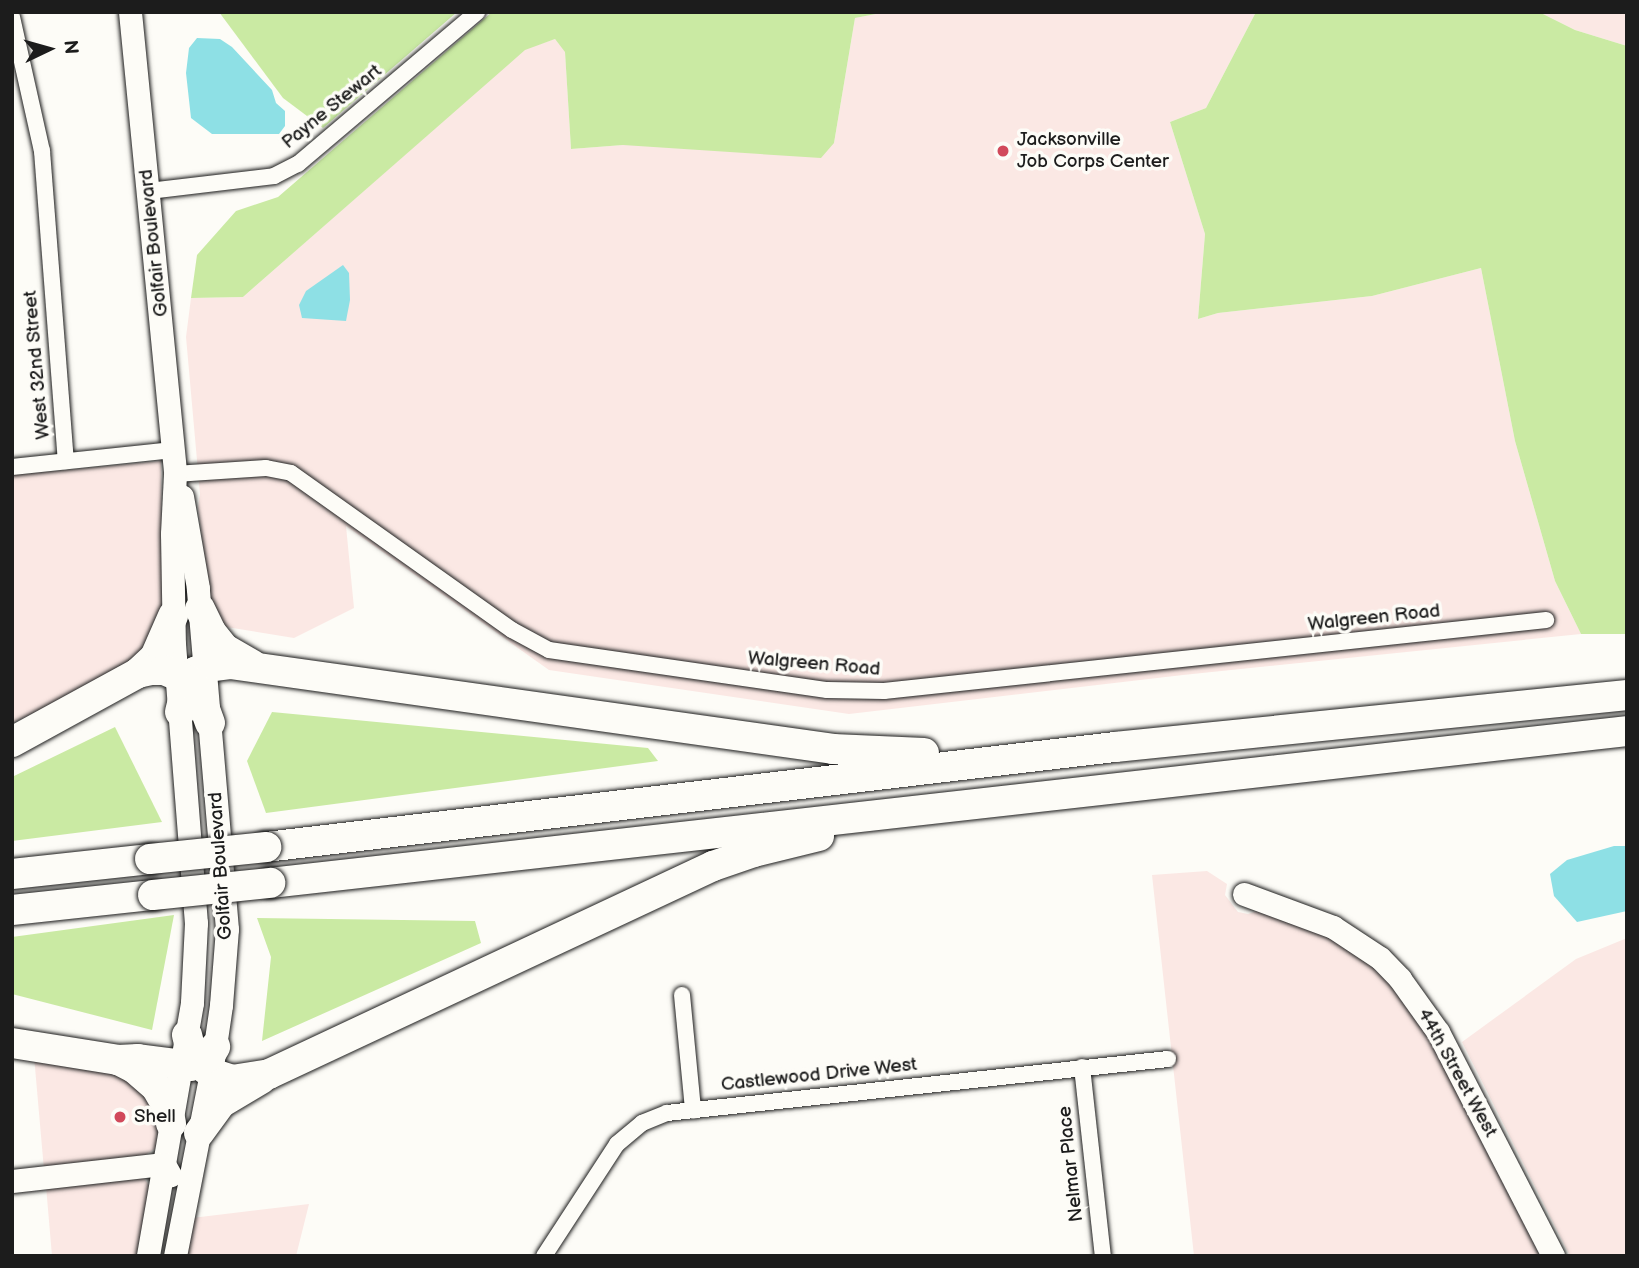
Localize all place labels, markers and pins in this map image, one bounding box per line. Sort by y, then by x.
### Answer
place label: Jacksonville Job Corps Center [1017,129,1169,173]
marker: Jacksonville Job Corps Center [995,143,1011,159]
place label: Shell [134,1106,176,1128]
marker: Shell [112,1109,128,1125]

